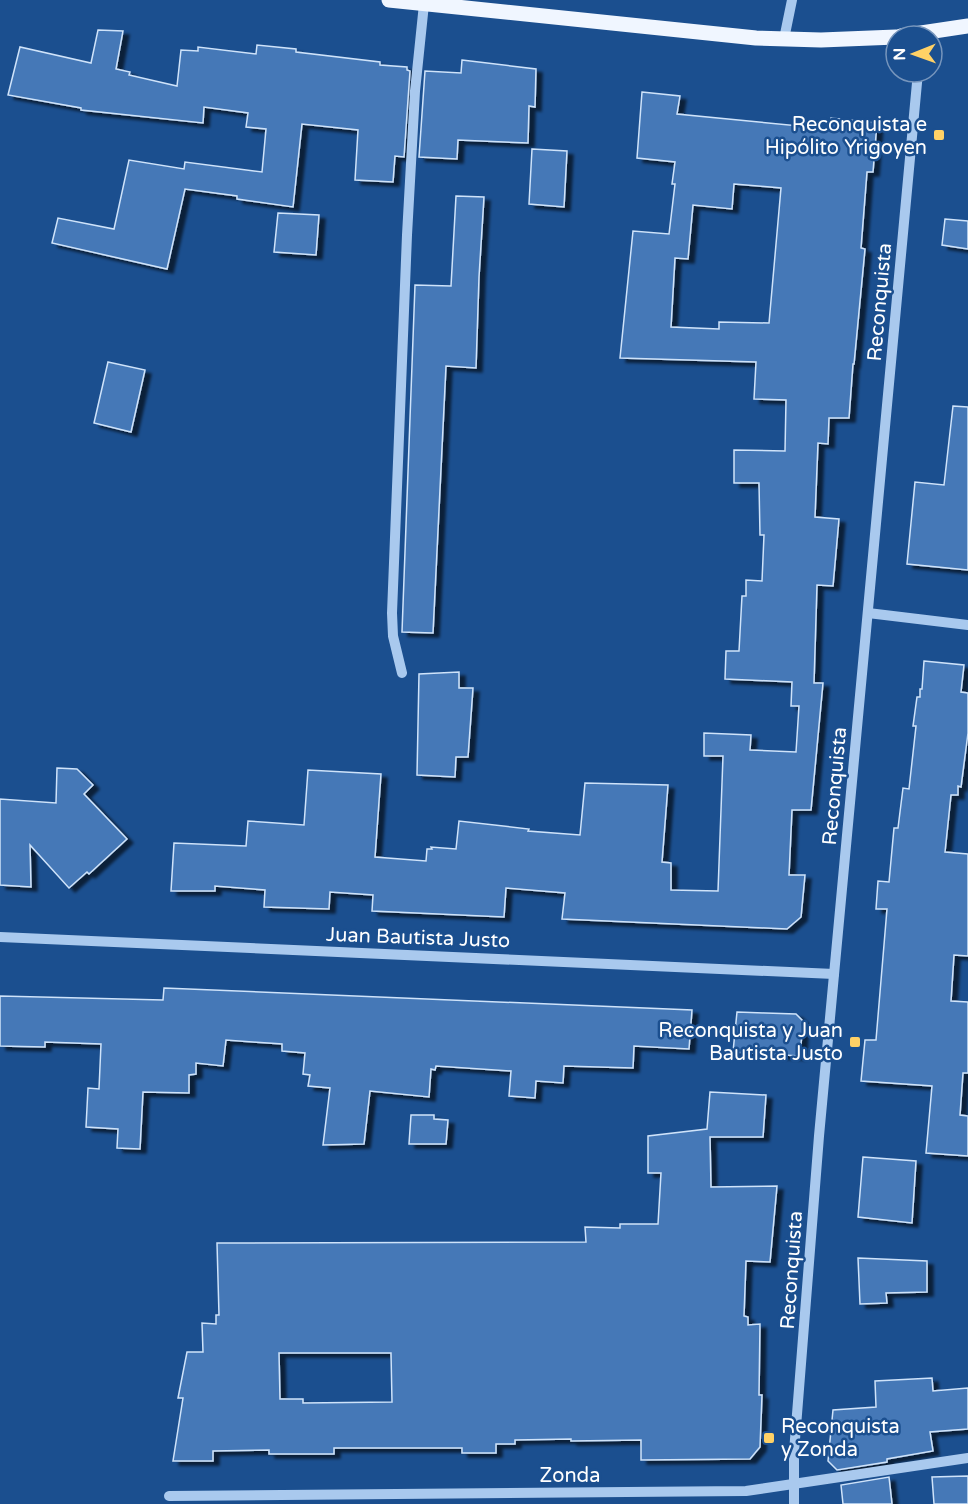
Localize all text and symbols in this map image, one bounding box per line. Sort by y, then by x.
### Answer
north arrow [884,24,944,84]
text: N [890,48,910,61]
place label: Reconquista e Hipólito Yrigoyen [765,113,927,160]
marker: Reconquista e Hipólito Yrigoyen [932,128,946,142]
street label: Reconquista [863,242,897,362]
street label: Reconquista [818,726,852,846]
street label: Juan Bautista Justo [325,923,510,953]
place label: Reconquista y Juan Bautista Justo [658,1019,843,1066]
marker: Reconquista y Juan Bautista Justo [848,1035,862,1049]
street label: Reconquista [776,1210,808,1330]
place label: Reconquista y Zonda [781,1415,900,1462]
marker: Reconquista y Zonda [762,1431,776,1445]
street label: Zonda [540,1464,600,1488]

